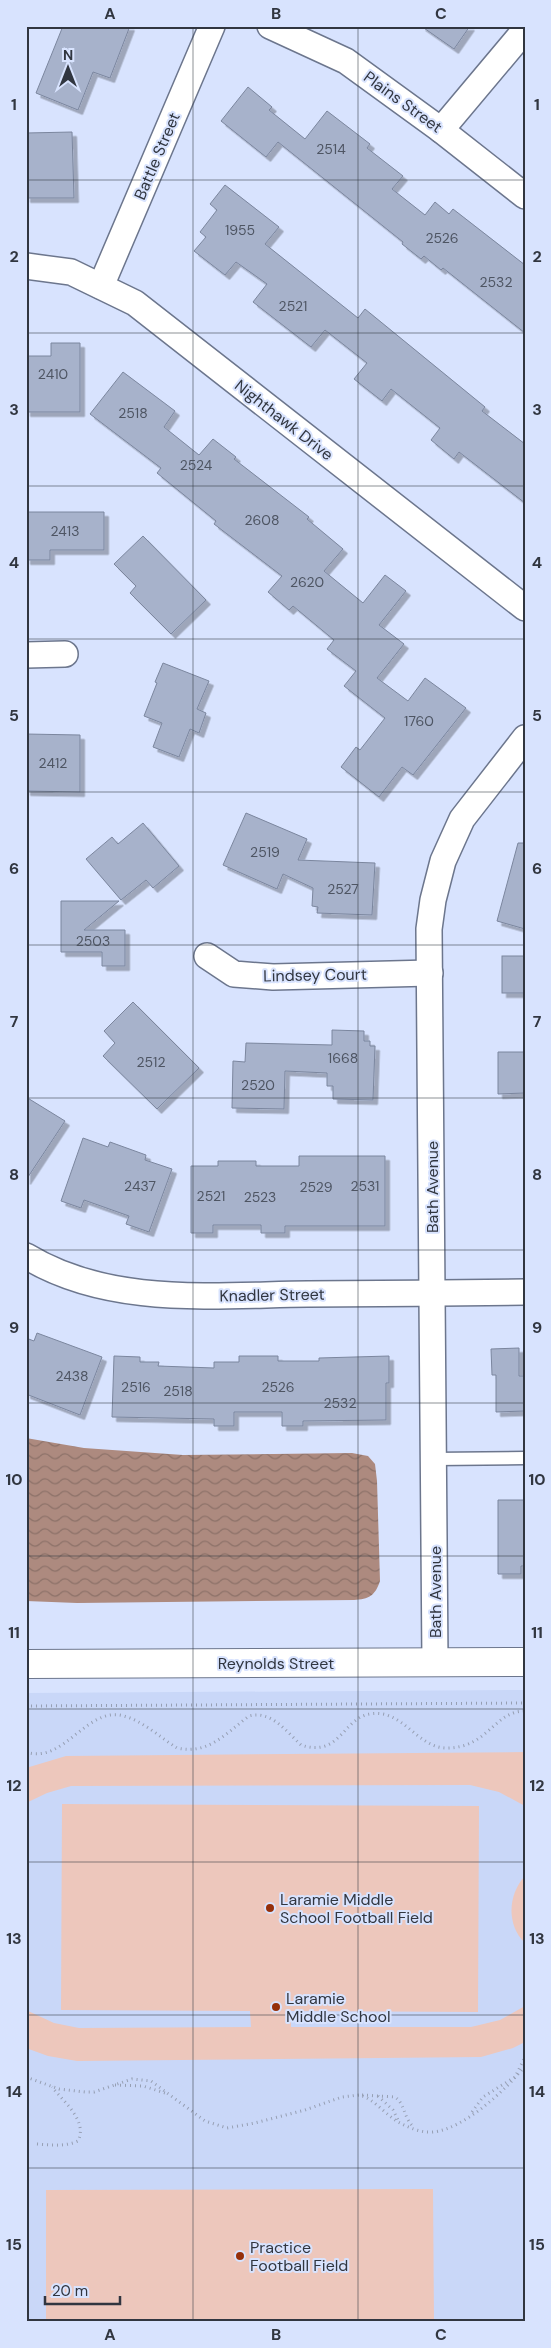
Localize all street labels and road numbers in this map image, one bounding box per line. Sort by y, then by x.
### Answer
street label: Plains Street [360,66,446,138]
street label: Battle Street [129,109,185,203]
street label: Nighthawk Drive [230,375,338,465]
street label: Lindsey Court [263,964,367,986]
street label: Bath Avenue [422,1141,443,1233]
street label: Knadler Street [219,1284,325,1306]
street label: Bath Avenue [425,1546,446,1638]
street label: Reynolds Street [218,1653,334,1674]

